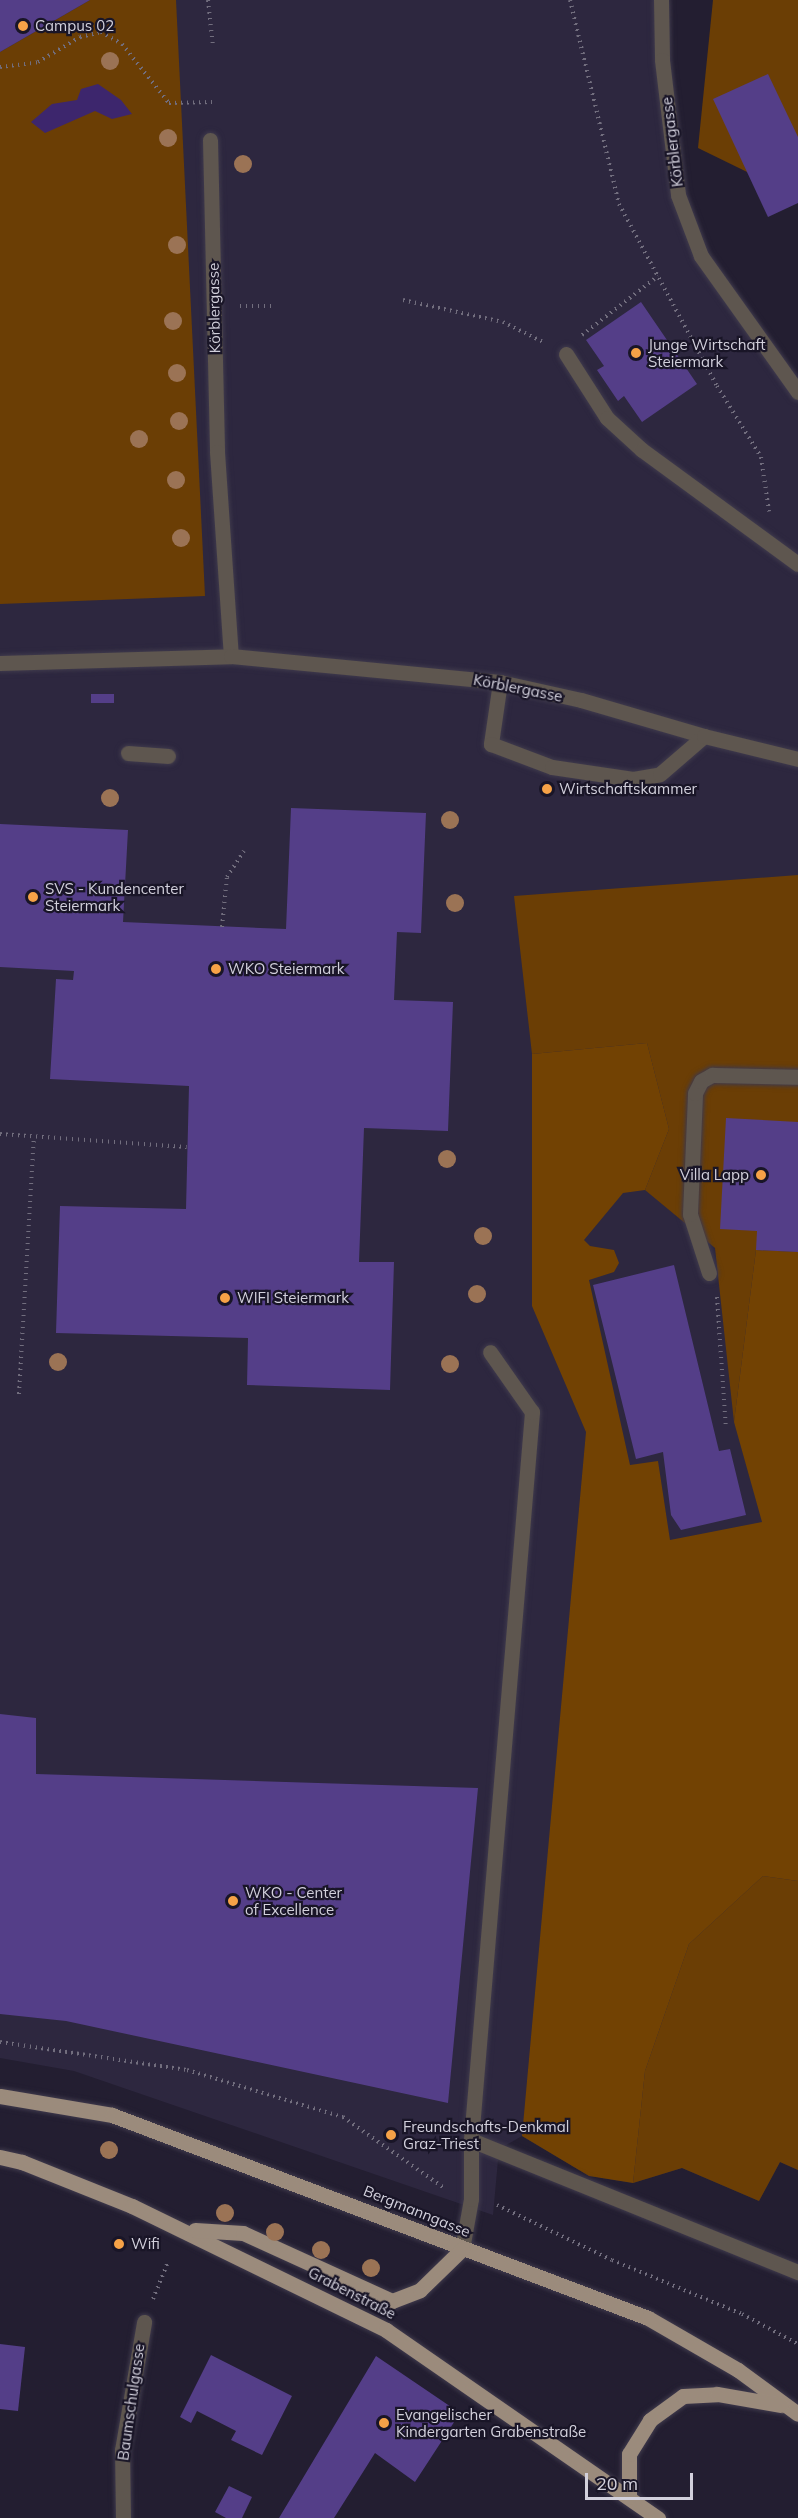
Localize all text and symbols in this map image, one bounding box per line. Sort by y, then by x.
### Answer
place label: Campus 02 [35,17,114,35]
marker: Campus 02 [16,19,30,33]
street label: Körblergasse [658,96,686,188]
street label: Körblergasse [204,263,224,353]
place label: Junge Wirtschaft Steiermark [648,335,765,370]
marker: Junge Wirtschaft Steiermark [629,346,643,360]
street label: Körblergasse [472,671,564,705]
place label: Wirtschaftskammer [559,780,697,798]
marker: Wirtschaftskammer [540,782,554,796]
place label: SVS - Kundencenter Steiermark [45,879,184,914]
marker: SVS - Kundencenter Steiermark [26,890,40,904]
place label: WKO Steiermark [228,960,344,978]
marker: WKO Steiermark [209,962,223,976]
place label: Villa Lapp [680,1166,749,1184]
marker: Villa Lapp [754,1168,768,1182]
place label: WIFI Steiermark [237,1289,349,1307]
marker: WIFI Steiermark [218,1291,232,1305]
place label: WKO - Center of Excellence [245,1883,342,1918]
marker: WKO - Center of Excellence [226,1894,240,1908]
place label: Freundschafts-Denkmal Graz-Triest [403,2117,569,2152]
marker: Freundschafts-Denkmal Graz-Triest [384,2128,398,2142]
street label: Bergmanngasse [361,2181,473,2241]
place label: Wifi [131,2235,160,2253]
marker: Wifi [112,2237,126,2251]
street label: Grabenstraße [305,2263,399,2323]
street label: Baumschulgasse [114,2342,148,2462]
place label: Evangelischer Kindergarten Grabenstraße [396,2405,586,2440]
marker: Evangelischer Kindergarten Grabenstraße [377,2416,391,2430]
scale bar [588,2461,696,2499]
text: 20 m [596,2472,638,2495]

